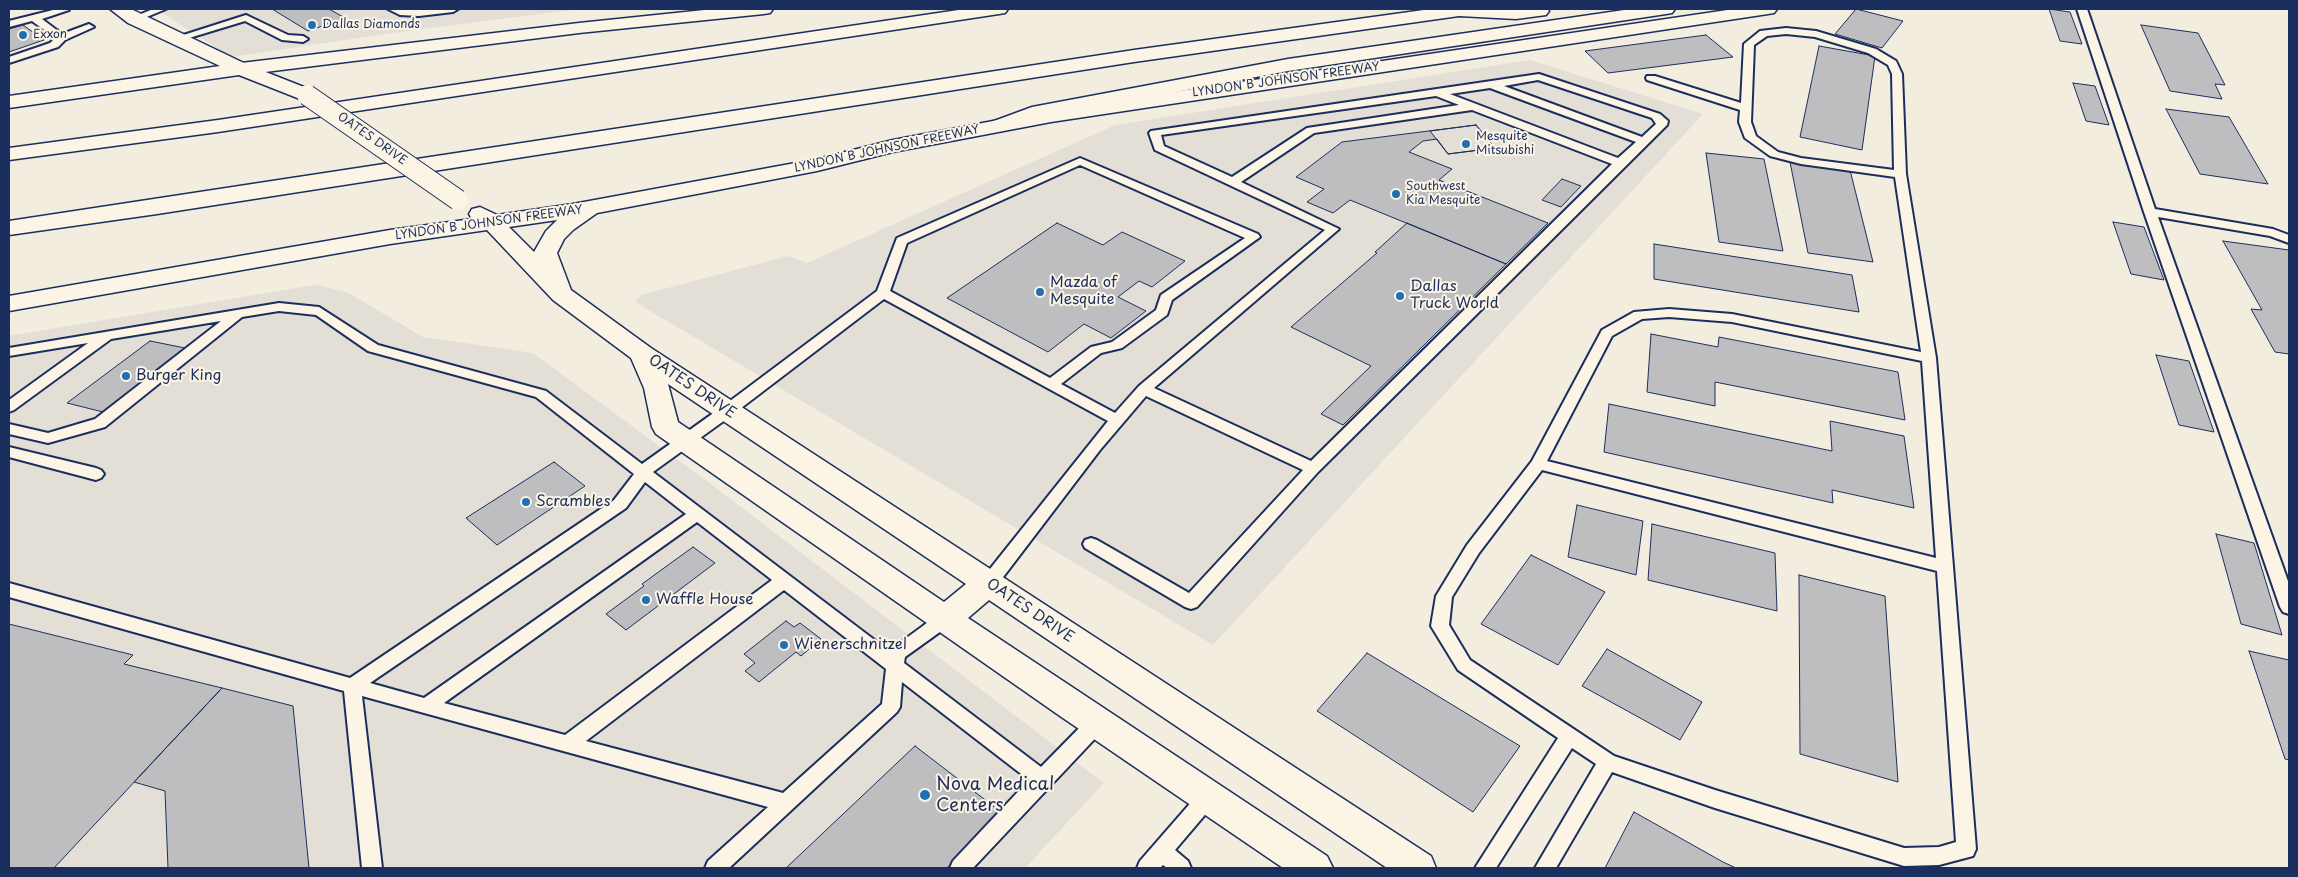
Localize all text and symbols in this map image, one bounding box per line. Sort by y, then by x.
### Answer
place label: Dallas Diamonds [322,18,420,32]
marker: Dallas Diamonds [306,19,318,31]
place label: Exxon [33,28,67,42]
marker: Exxon [17,29,29,41]
street label: LYNDON B JOHNSON FREEWAY [1191,60,1381,100]
street label: OATES DRIVE [335,110,409,168]
street label: LYNDON B JOHNSON FREEWAY [793,122,981,176]
place label: Mesquite Mitsubishi [1476,130,1534,158]
marker: Mesquite Mitsubishi [1460,138,1472,150]
place label: Southwest Kia Mesquite [1406,180,1480,208]
marker: Southwest Kia Mesquite [1390,188,1402,200]
street label: LYNDON B JOHNSON FREEWAY [394,203,584,243]
place label: Mazda of Mesquite [1050,274,1117,309]
place label: Dallas Truck World [1410,278,1499,313]
marker: Mazda of Mesquite [1034,286,1046,298]
marker: Dallas Truck World [1394,290,1406,302]
street label: OATES DRIVE [645,351,739,423]
place label: Burger King [136,367,221,385]
marker: Burger King [120,370,132,382]
place label: Scrambles [536,493,611,511]
marker: Scrambles [520,496,532,508]
street label: OATES DRIVE [983,575,1077,647]
place label: Waffle House [656,591,753,609]
marker: Waffle House [640,594,652,606]
place label: Wienerschnitzel [794,636,907,654]
marker: Wienerschnitzel [778,639,790,651]
place label: Nova Medical Centers [936,774,1054,816]
marker: Nova Medical Centers [918,788,932,802]

